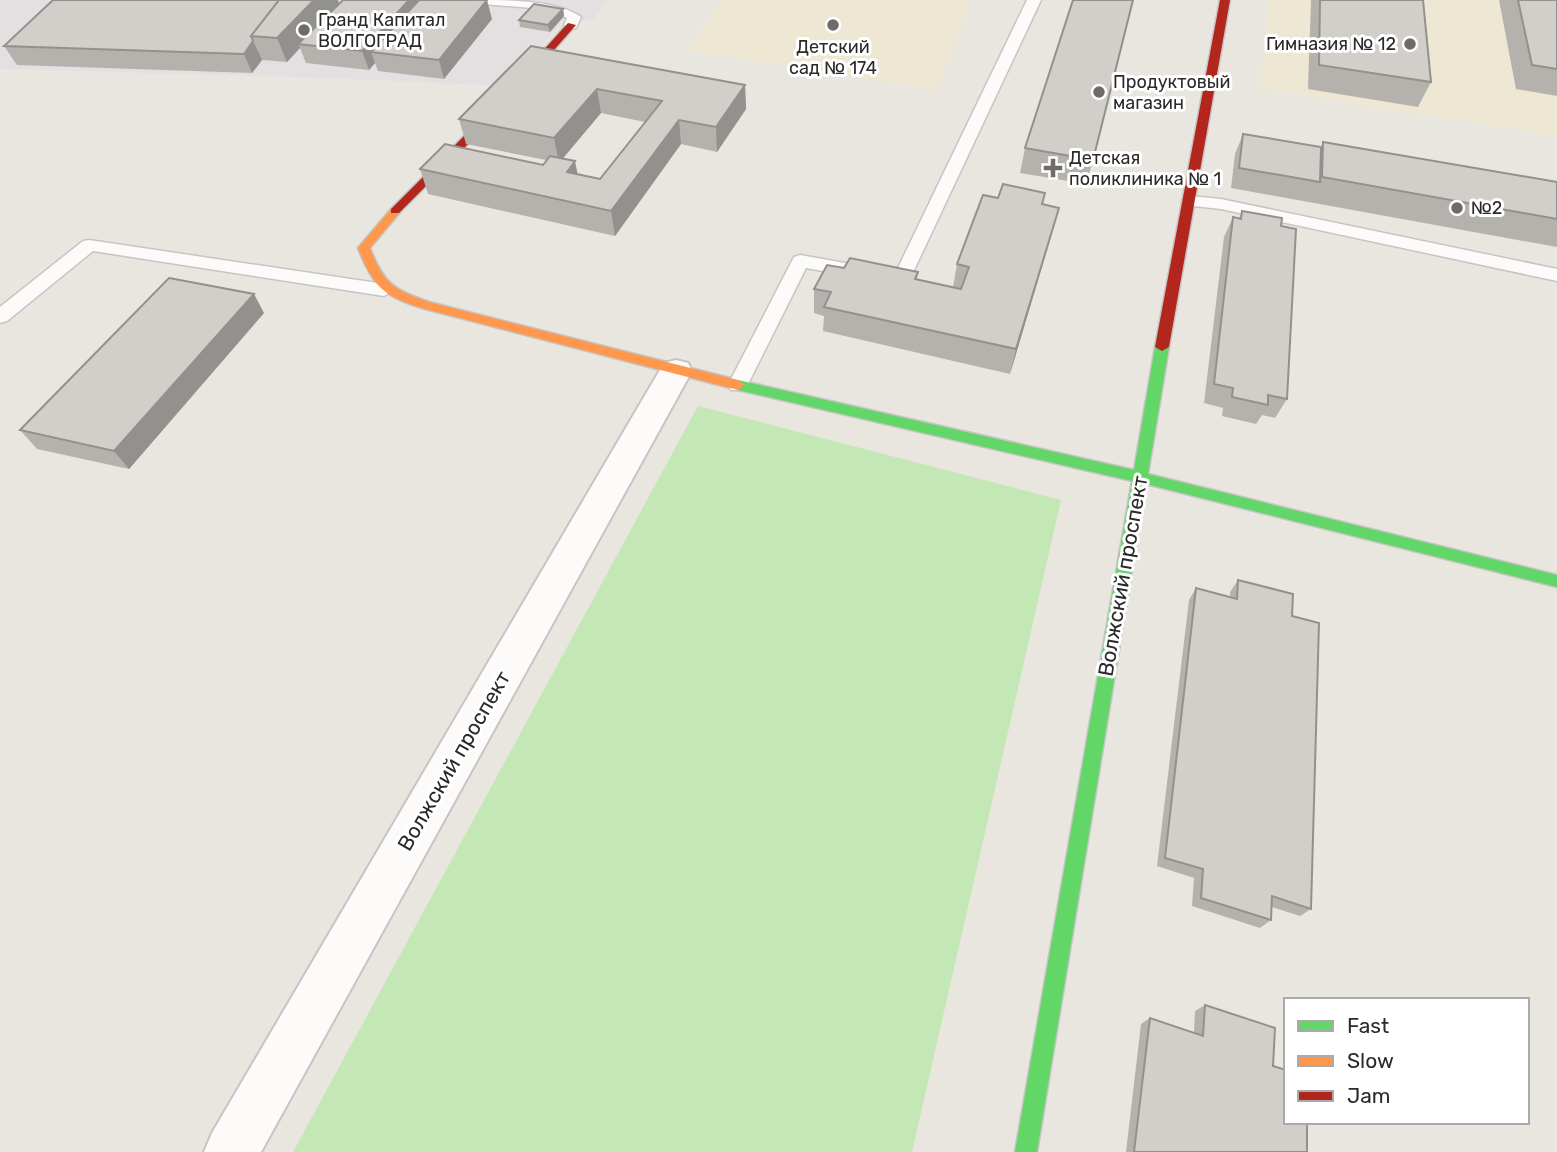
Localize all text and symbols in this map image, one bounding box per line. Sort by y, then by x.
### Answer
place label: Гранд Капитал ВОЛГОГРАД [318,9,445,52]
marker: Детский сад № 174 [825,17,841,33]
marker: Гранд Капитал ВОЛГОГРАД [296,22,312,38]
place label: Гимназия № 12 [1266,33,1396,55]
place label: Детский сад № 174 [789,36,877,79]
marker: Гимназия № 12 [1402,36,1418,52]
place label: Продуктовый магазин [1113,71,1231,114]
marker: Продуктовый магазин [1091,84,1107,100]
place label: Детская поликлиника № 1 [1069,147,1221,190]
marker: Детская поликлиника № 1 [1043,158,1063,178]
place label: №2 [1471,197,1502,219]
marker: №2 [1449,200,1465,216]
street label: Волжский проспект [1093,473,1153,678]
street label: Волжский проспект [392,666,515,855]
legend [1284,998,1529,1124]
text: Fast [1347,1013,1389,1038]
text: Slow [1347,1048,1394,1073]
text: Jam [1347,1083,1391,1108]

